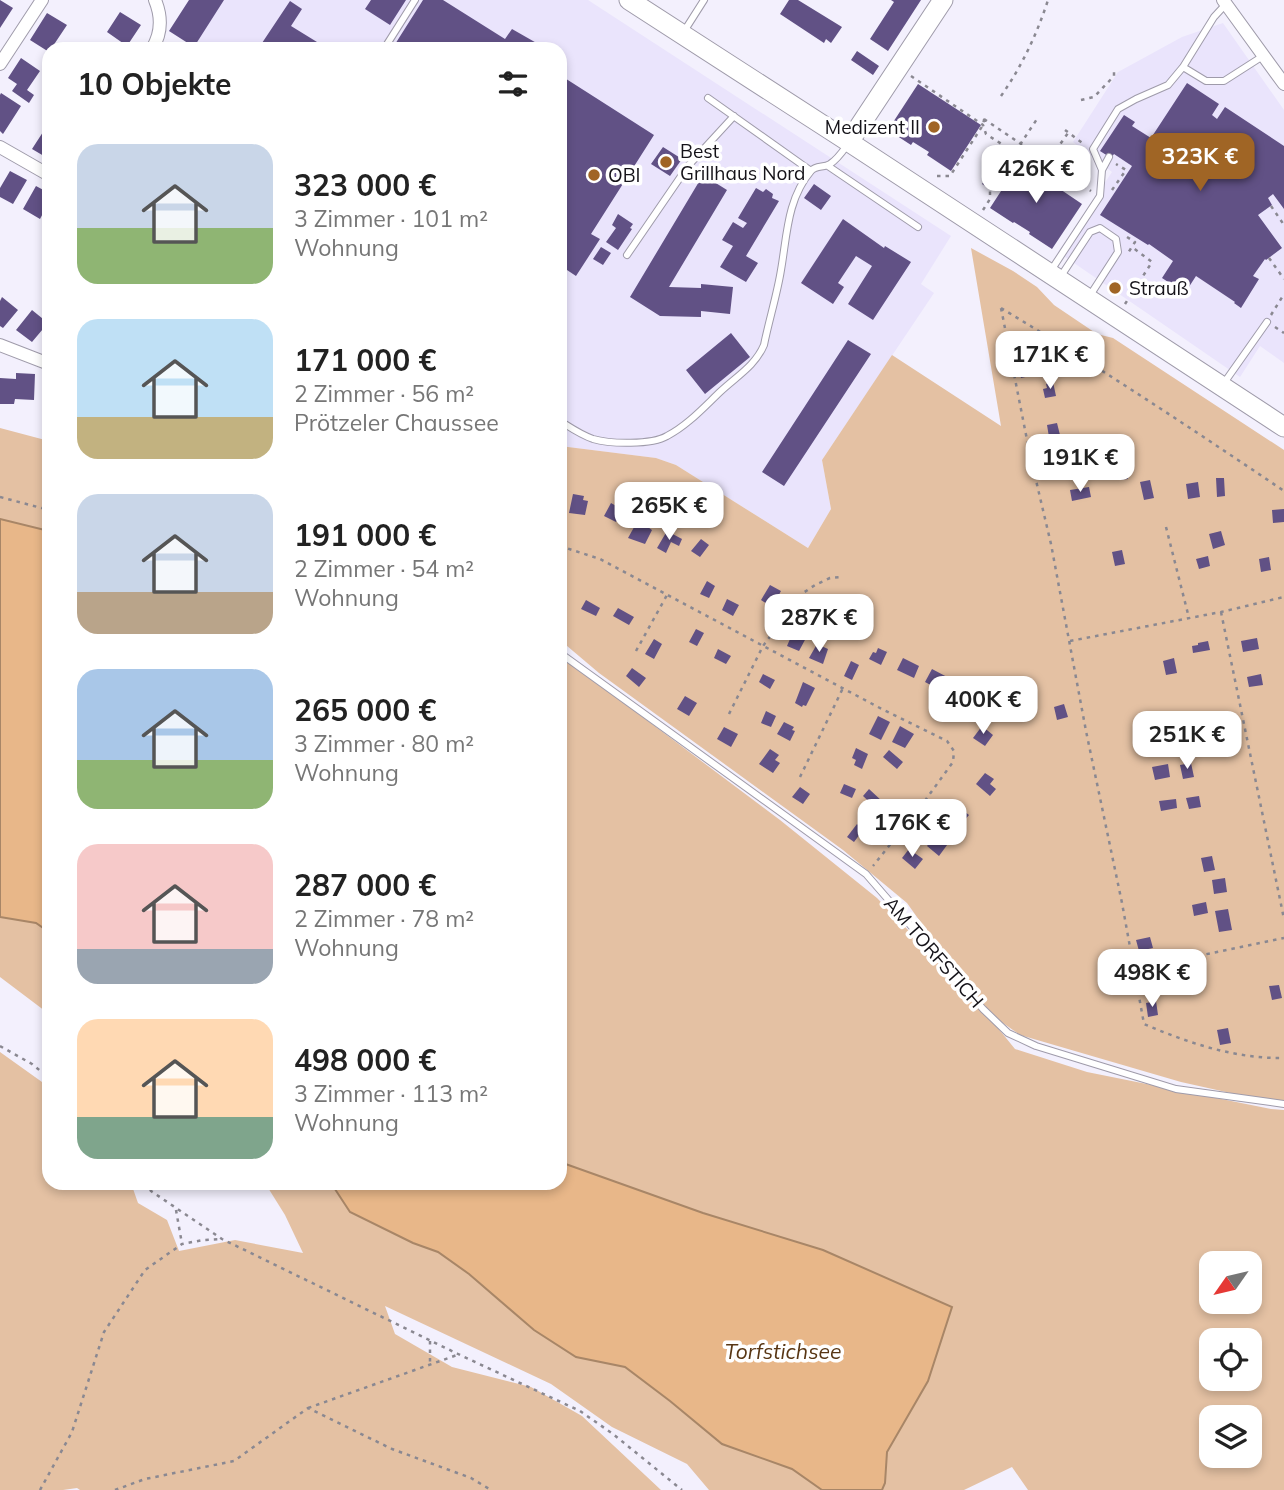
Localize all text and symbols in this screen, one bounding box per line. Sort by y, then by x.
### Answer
text: 10 Objekte [77,65,231,103]
icon: filters [494,65,532,103]
place label: Medizent II [825,115,920,139]
marker: Medizent II [926,119,942,135]
pin: 323K € [1143,134,1257,193]
place label: Best Grillhaus Nord [680,139,805,185]
text: 323K € [1162,141,1238,170]
pin: 426K € [979,146,1093,205]
text: 426K € [998,153,1074,182]
marker: Best Grillhaus Nord [658,154,674,170]
place label: OBI [608,163,641,187]
text: 323 000 € [294,166,436,204]
marker: OBI [586,167,602,183]
icon: home [133,172,217,256]
text: 3 Zimmer · 101 m² [294,204,488,233]
text: Wohnung [294,233,399,262]
place label: Strauß [1129,276,1189,300]
marker: Strauß [1107,280,1123,296]
pin: 171K € [993,332,1107,391]
text: 171K € [1012,339,1088,368]
text: 171 000 € [294,341,436,379]
icon: home [133,347,217,431]
text: 2 Zimmer · 56 m² [294,379,474,408]
text: Prötzeler Chaussee [294,408,499,437]
pin: 191K € [1023,434,1137,494]
text: 191K € [1042,442,1118,471]
pin: 265K € [612,482,726,542]
text: 265K € [631,490,707,519]
text: 191 000 € [294,516,436,554]
icon: home [133,522,217,606]
text: 2 Zimmer · 54 m² [294,554,474,583]
text: Wohnung [294,583,399,612]
pin: 287K € [762,594,876,654]
text: 287K € [781,602,857,631]
pin: 400K € [926,676,1040,736]
text: 400K € [945,684,1021,713]
text: 265 000 € [294,691,436,729]
icon: home [133,697,217,781]
pin: 251K € [1130,712,1244,771]
text: 251K € [1149,719,1225,748]
text: 3 Zimmer · 80 m² [294,729,474,758]
text: Wohnung [294,758,399,787]
pin: 176K € [855,800,969,859]
text: 176K € [874,807,950,836]
text: 287 000 € [294,866,436,904]
icon: home [133,872,217,956]
street label: AM TORFSTICH [879,892,989,1012]
text: 2 Zimmer · 78 m² [294,904,474,933]
text: Wohnung [294,933,399,962]
pin: 498K € [1095,950,1209,1009]
text: 498K € [1114,957,1190,986]
text: 498 000 € [294,1041,436,1079]
icon: home [133,1047,217,1131]
text: 3 Zimmer · 113 m² [294,1079,488,1108]
text: Wohnung [294,1108,399,1137]
north arrow [1199,1251,1262,1314]
map controls [1199,1251,1262,1468]
button: locate [1199,1328,1262,1391]
water label: Torfstichsee [725,1338,841,1364]
button: layers [1199,1405,1262,1468]

